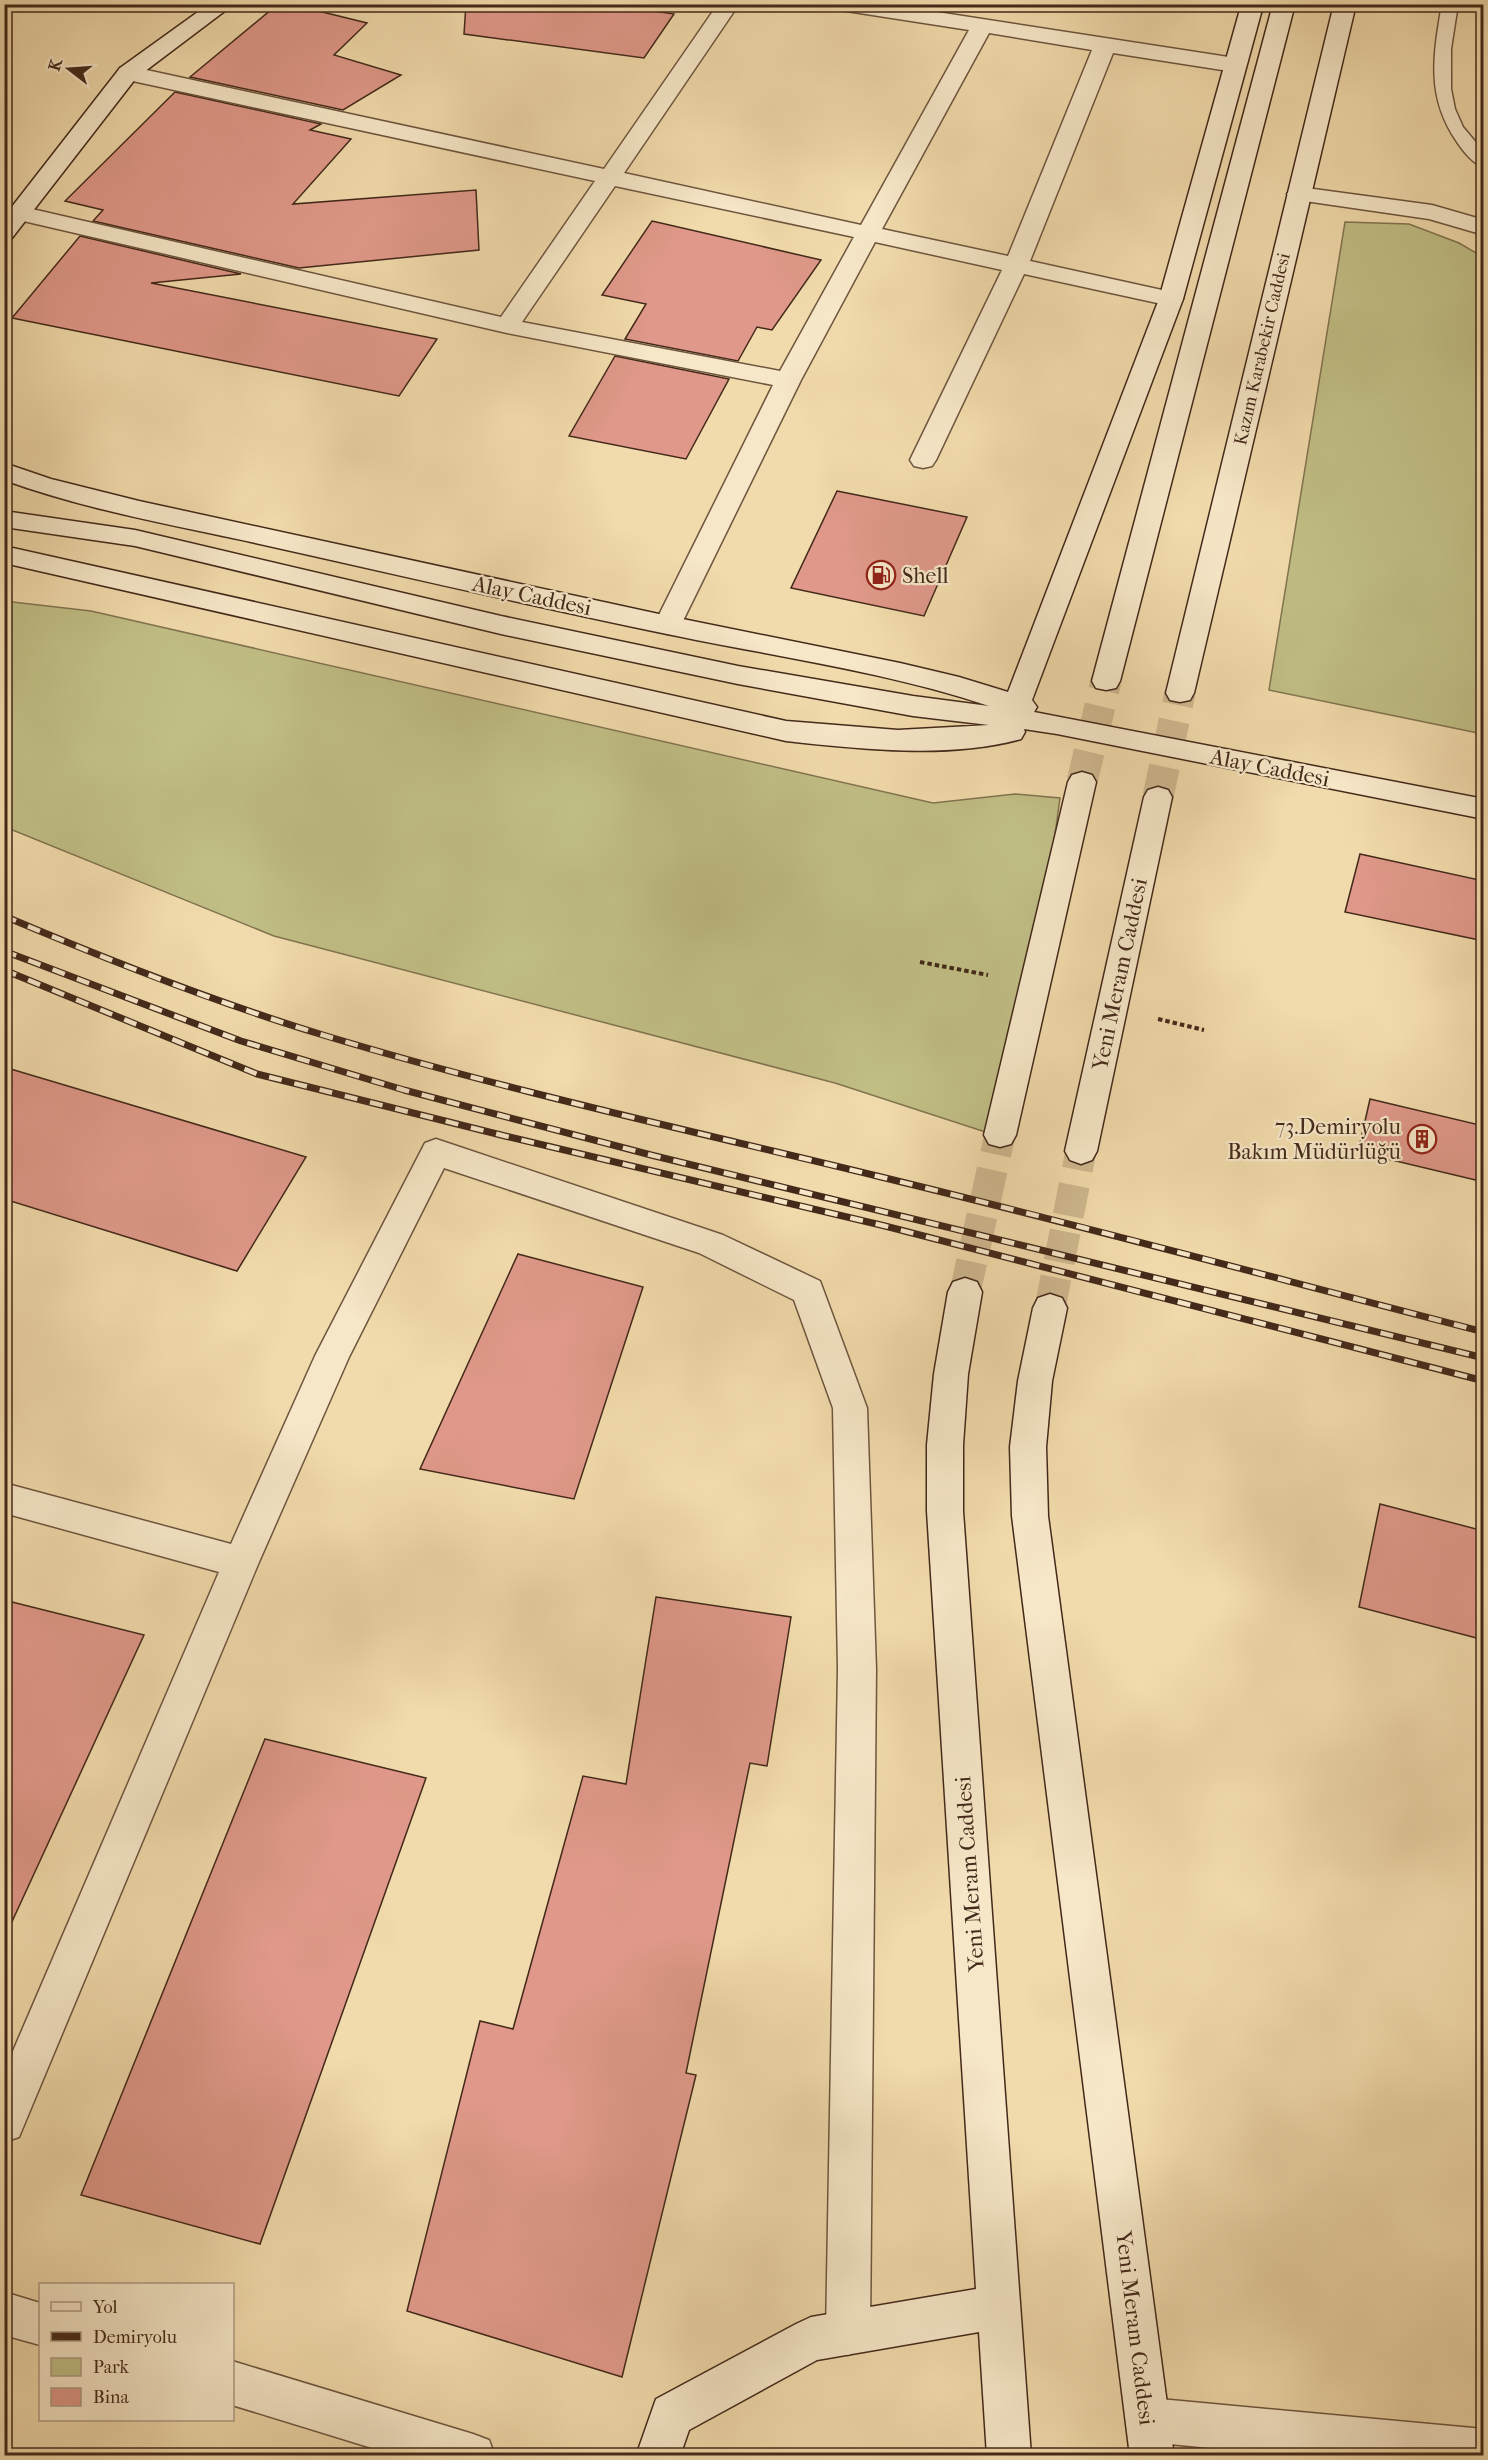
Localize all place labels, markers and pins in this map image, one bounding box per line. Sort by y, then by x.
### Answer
fuel station icon: Shell [865,559,897,591]
place label: Shell [902,563,949,589]
place label: 73.Demiryolu Bakım Müdürlüğü [1227,1114,1402,1165]
building icon: 73.Demiryolu Bakım Müdürlüğü [1406,1123,1438,1155]

